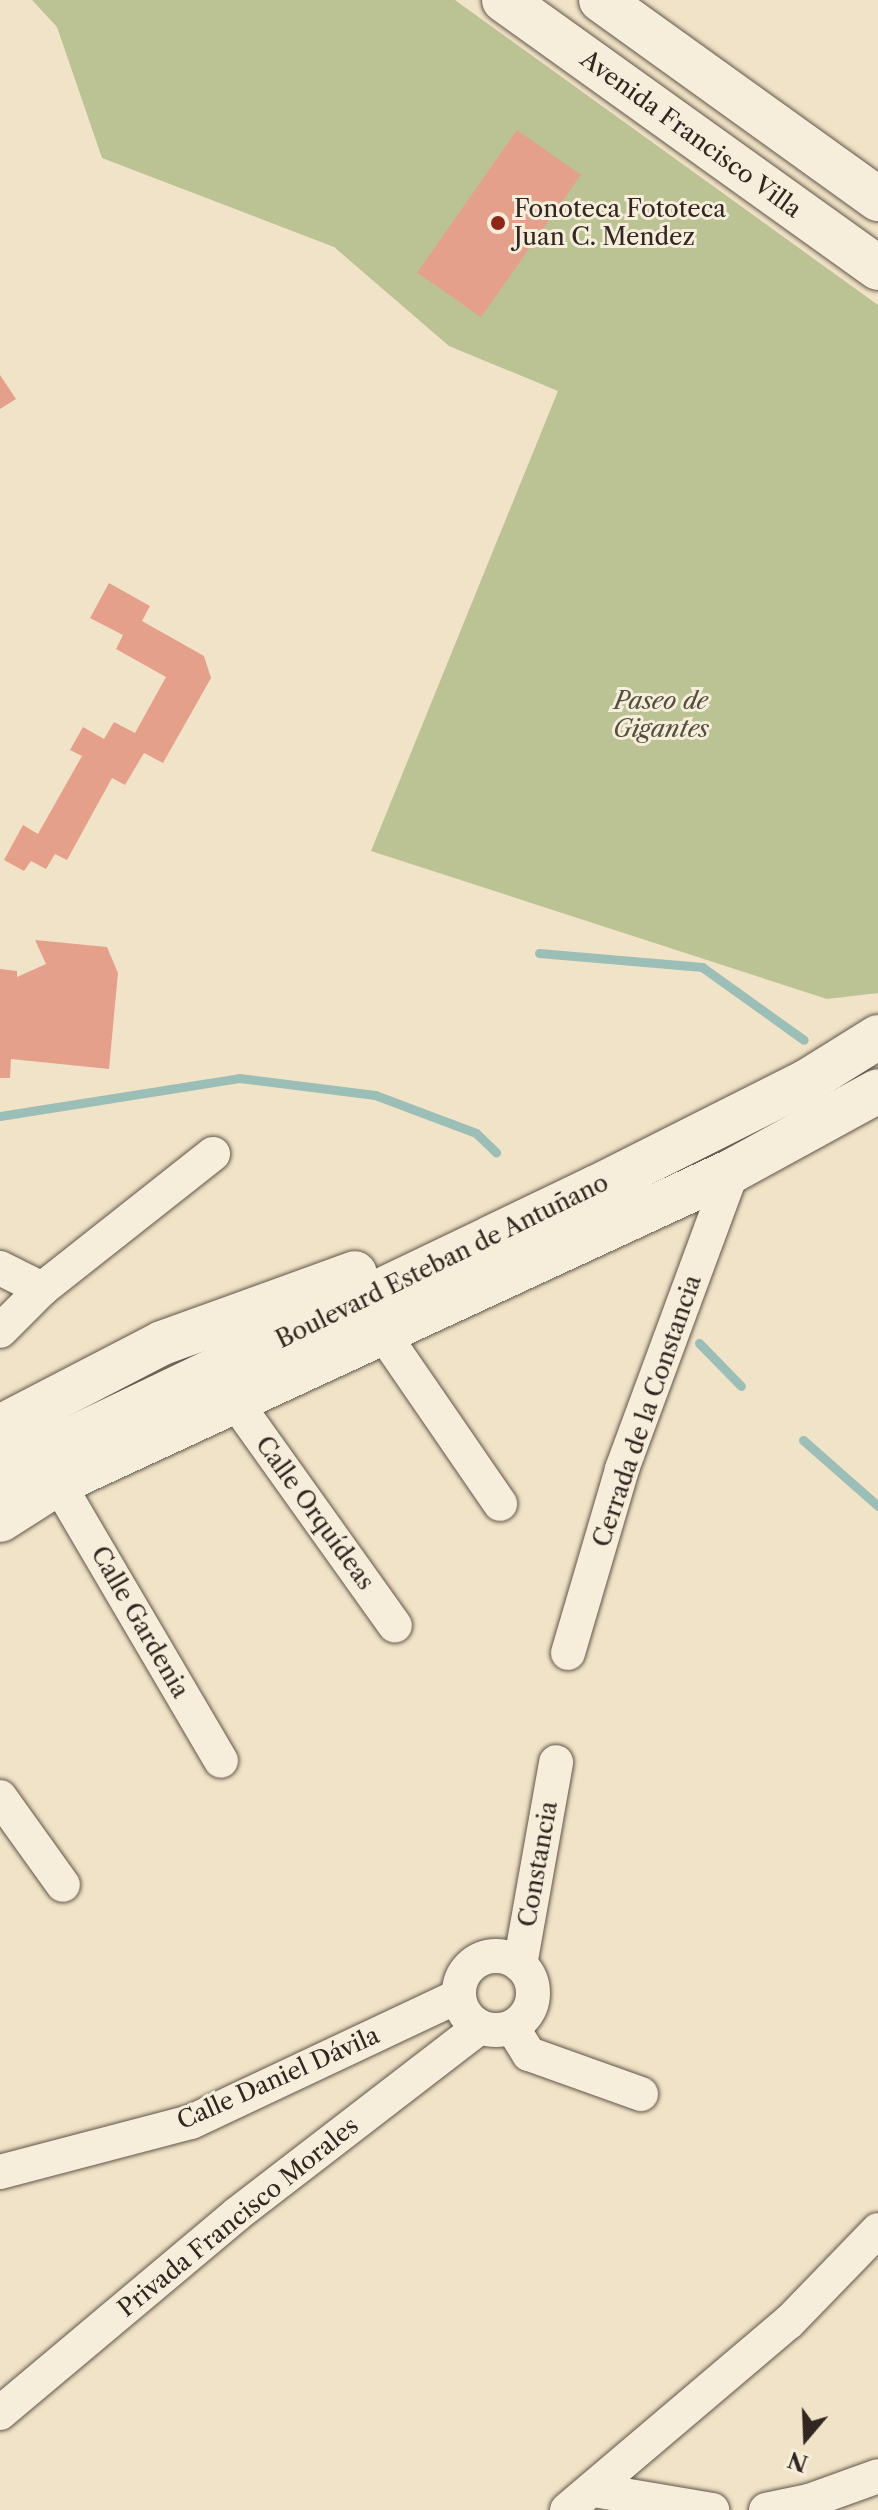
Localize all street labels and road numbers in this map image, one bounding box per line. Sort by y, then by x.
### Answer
street label: Avenida Francisco Villa [575,44,807,224]
street label: Boulevard Esteban de Antuñano [271,1168,613,1354]
street label: Cerrada de la Constancia [587,1271,707,1551]
street label: Calle Orquídeas [250,1431,380,1595]
street label: Calle Gardenia [85,1541,195,1703]
street label: Constancia [513,1799,563,1929]
street label: Calle Daniel Dávila [172,2020,384,2136]
street label: Privada Francisco Morales [112,2111,364,2323]

